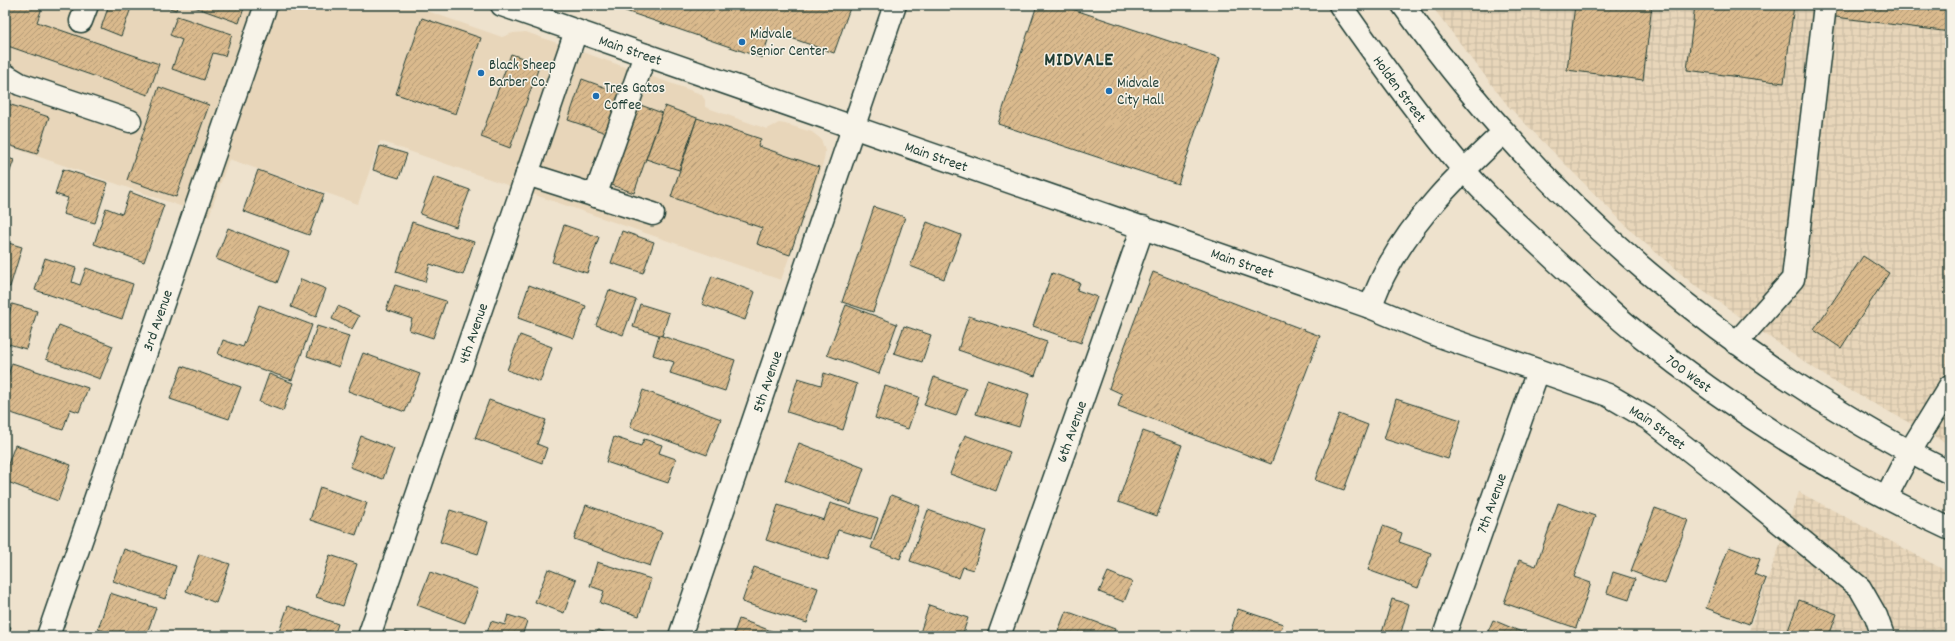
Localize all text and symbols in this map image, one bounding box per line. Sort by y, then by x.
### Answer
place label: Midvale Senior Center [750,24,828,63]
street label: Main Street [595,30,665,73]
marker: Midvale Senior Center [737,37,747,47]
district label: MIDVALE [1044,48,1114,75]
street label: Holden Street [1366,52,1431,128]
place label: Black Sheep Barber Co. [489,55,556,94]
marker: Black Sheep Barber Co. [476,68,486,78]
place label: Midvale City Hall [1117,73,1164,112]
place label: Tres Gatos Coffee [604,78,665,117]
marker: Midvale City Hall [1104,86,1114,96]
marker: Tres Gatos Coffee [591,91,601,101]
street label: Main Street [901,137,971,179]
street label: Main Street [1207,243,1277,286]
street label: 3rd Avenue [138,287,180,355]
street label: 4th Avenue [454,300,495,367]
street label: 5th Avenue [748,348,789,416]
street label: 700 West [1660,350,1716,400]
street label: 6th Avenue [1052,398,1094,466]
street label: Main Street [1624,401,1690,457]
street label: 7th Avenue [1472,470,1514,537]

